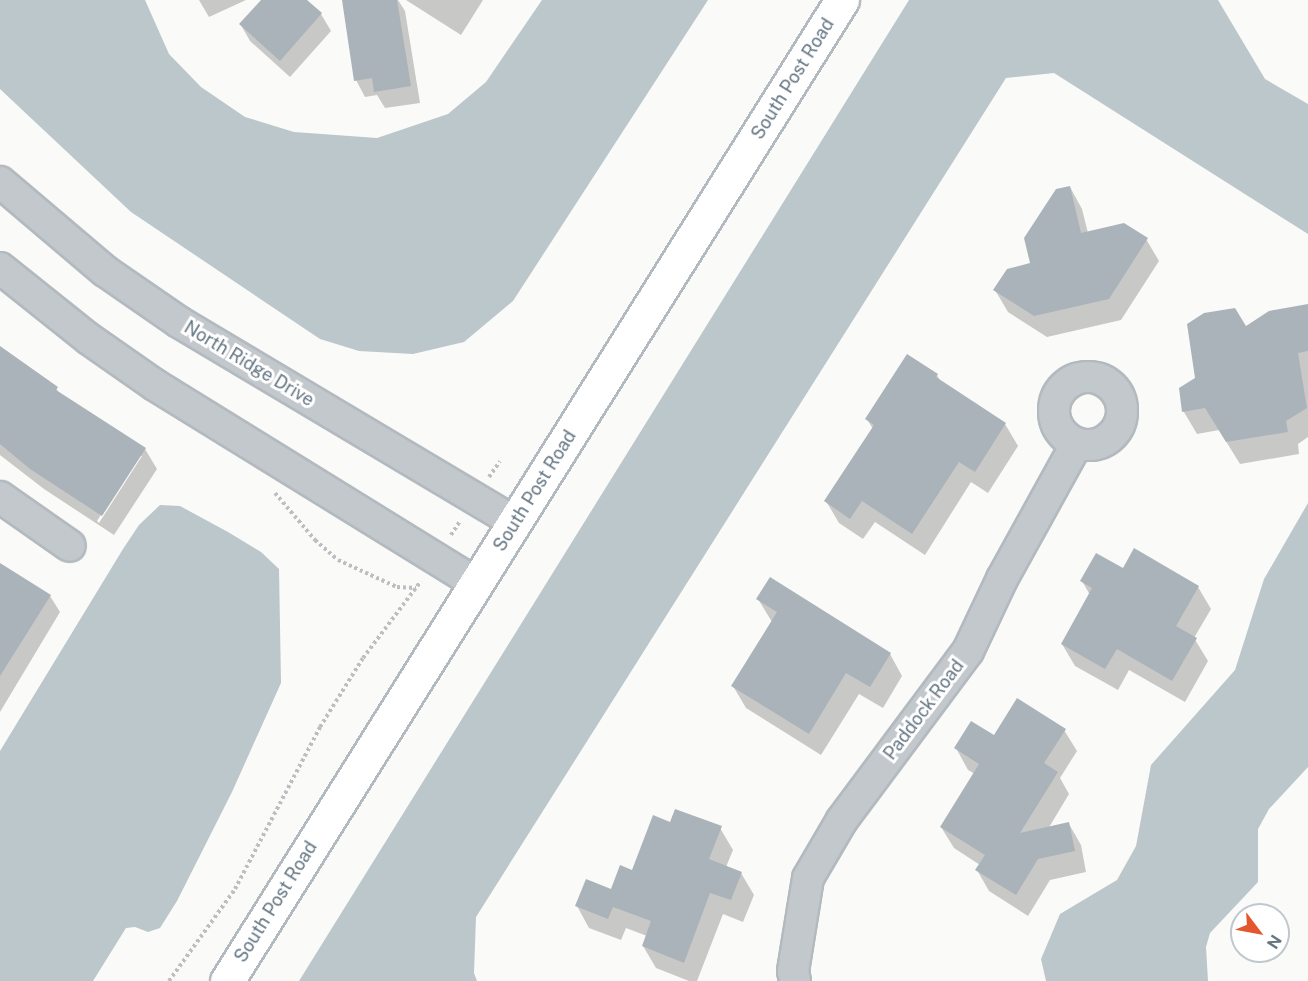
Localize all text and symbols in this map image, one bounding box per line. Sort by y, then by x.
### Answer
street label: South Post Road [747,14,839,144]
street label: North Ridge Drive [180,317,318,411]
street label: South Post Road [489,426,581,556]
street label: Paddock Road [879,656,969,764]
street label: South Post Road [230,837,322,967]
north arrow [1230,903,1290,963]
text: N [1263,931,1285,952]

